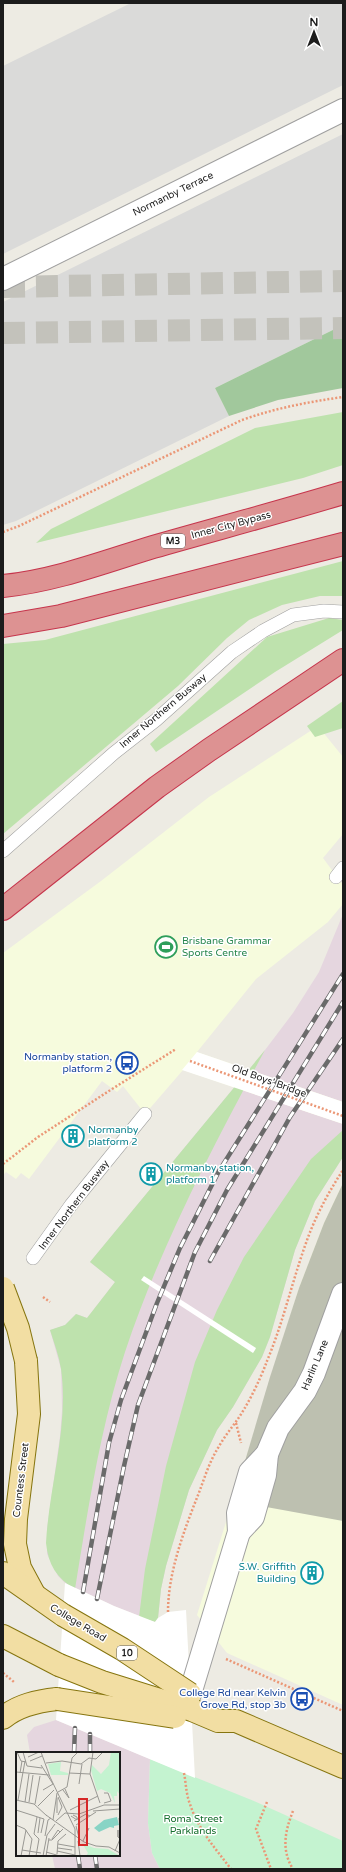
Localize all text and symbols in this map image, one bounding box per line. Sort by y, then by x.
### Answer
north arrow [294,12,334,52]
text: N [310,16,318,29]
street label: Normanby Terrace [131,169,216,219]
street label: Inner City Bypass [190,509,272,541]
road number: M3 [161,534,185,548]
street label: Inner Northern Busway [117,671,209,751]
sports icon: Brisbane Grammar Sports Centre [153,934,179,960]
place label: Brisbane Grammar Sports Centre [182,935,271,959]
bus stop icon: Normanby station, platform 2 [114,1050,140,1076]
place label: Normanby station, platform 2 [24,1051,112,1075]
street label: Old Boys' Bridge [230,1062,308,1100]
building icon: Normanby platform 2 [60,1123,86,1149]
place label: Normanby platform 2 [88,1124,139,1148]
street label: Inner Northern Busway [36,1157,112,1252]
building icon: Normanby station, platform 1 [138,1161,164,1187]
place label: Normanby station, platform 1 [166,1162,254,1186]
street label: Harlin Lane [299,1338,331,1392]
street label: Countess Street [10,1442,32,1518]
building icon: S.W. Griffith Building [299,1560,325,1586]
place label: S.W. Griffith Building [239,1561,296,1585]
street label: College Road [48,1602,108,1644]
road number: 10 [117,1646,137,1660]
bus stop icon: College Rd near Kelvin Grove Rd, stop 3b [289,1686,315,1712]
place label: College Rd near Kelvin Grove Rd, stop 3b [179,1687,286,1711]
inset map [16,1752,120,1856]
park label: Roma Street Parklands [163,1813,223,1837]

